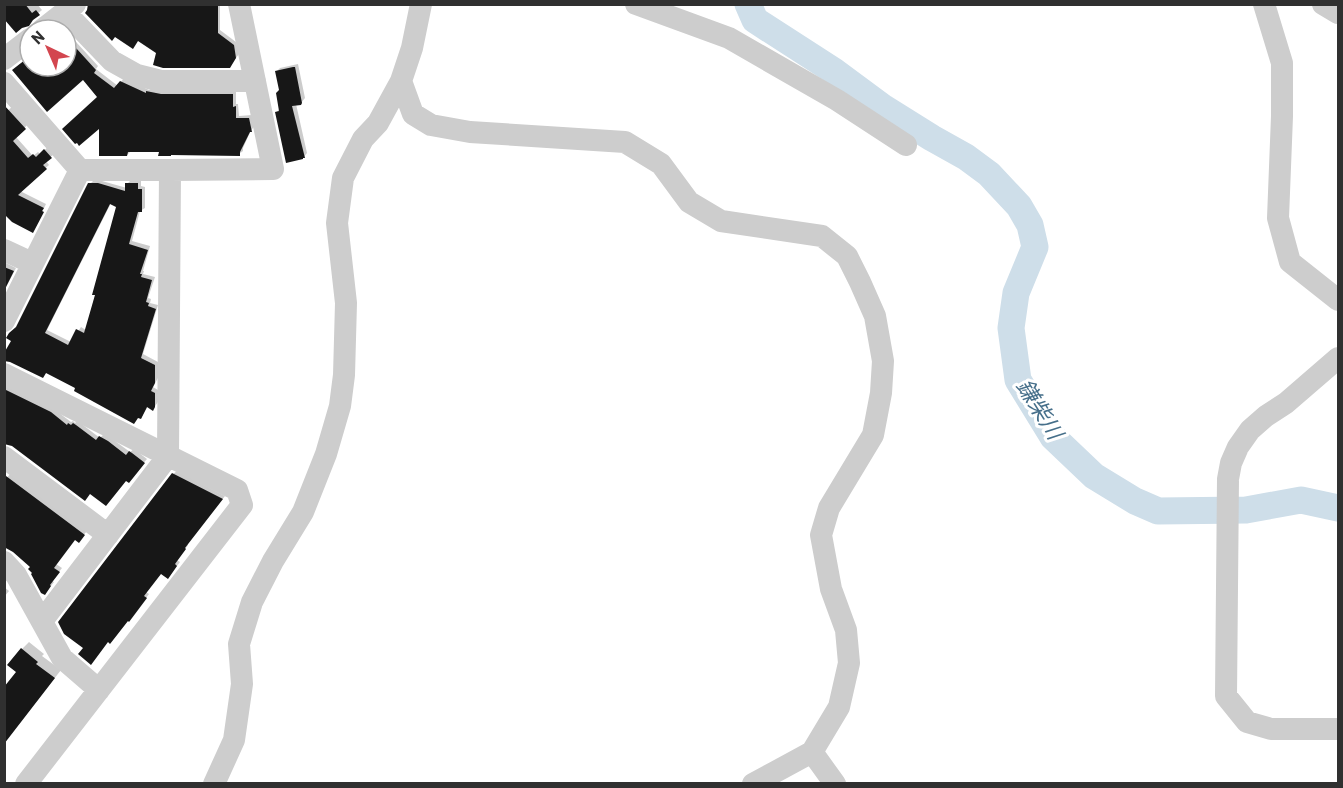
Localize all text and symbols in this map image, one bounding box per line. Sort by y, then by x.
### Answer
north arrow [18,18,78,78]
text: N [27,26,48,47]
water label: 鎌柴川 [1012,374,1070,445]

